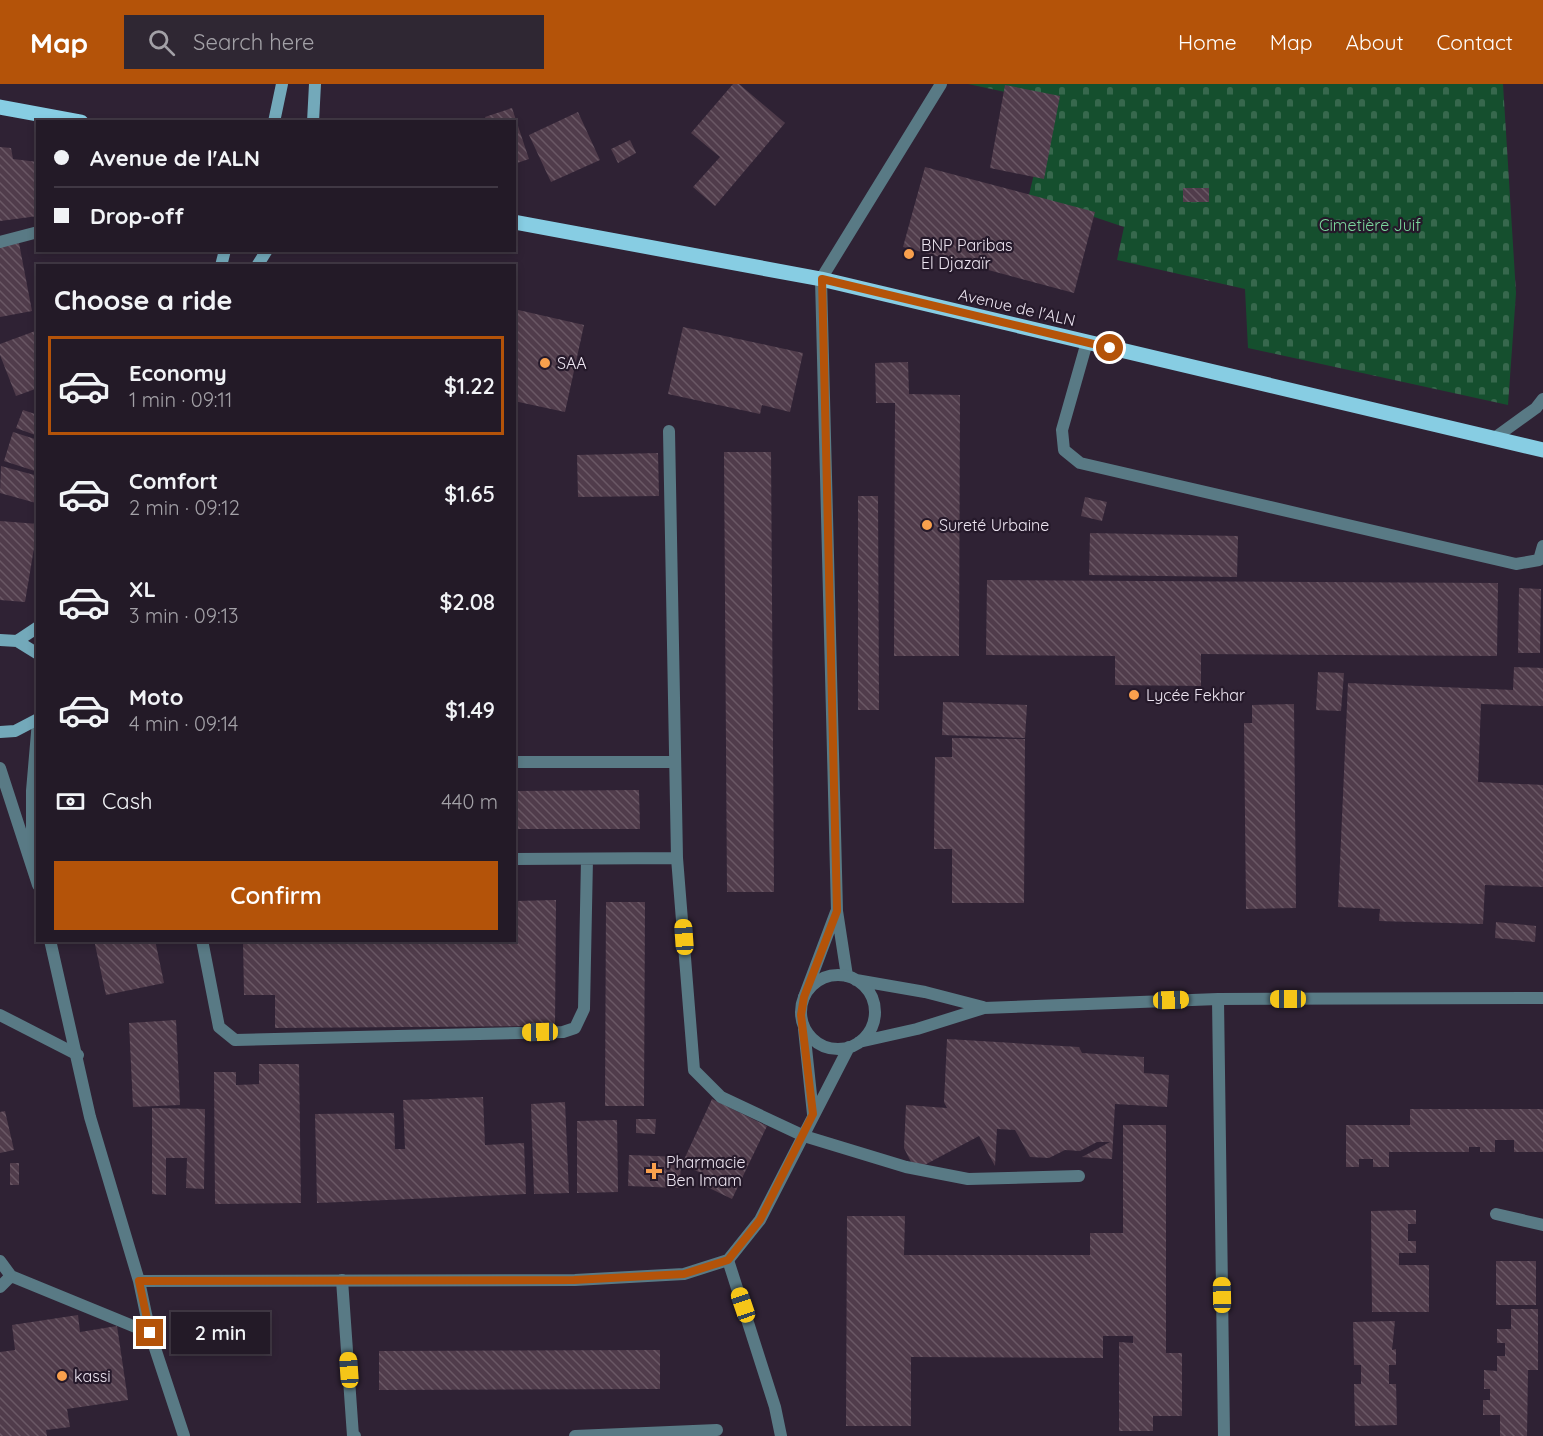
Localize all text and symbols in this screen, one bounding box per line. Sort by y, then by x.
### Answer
search box [124,15,544,69]
text: Map [30,25,88,60]
icon: search [145,26,178,59]
text: Search here [193,28,315,56]
text: Home [1178,29,1237,55]
text: Map [1270,29,1313,55]
text: About [1346,29,1404,55]
text: Contact [1437,29,1513,55]
text: Avenue de l'ALN [90,144,260,172]
text: Drop-off [90,202,184,230]
park label: Cimetière Juif [1319,215,1421,235]
place label: BNP Paribas El Djazaïr [921,235,1013,273]
marker: BNP Paribas El Djazaïr [902,247,916,261]
text: Choose a ride [54,283,232,317]
street label: Avenue de l'ALN [957,284,1077,330]
route start [1096,334,1123,361]
place label: SAA [557,353,587,373]
marker: SAA [538,356,552,370]
icon: car [57,359,111,413]
text: Economy [129,359,227,387]
text: $1.22 [444,372,495,400]
text: 1 min · 09:11 [129,387,232,412]
icon: car [57,467,111,521]
text: Comfort [129,467,218,495]
text: $1.65 [444,480,495,508]
text: 2 min · 09:12 [129,495,240,520]
place label: Sureté Urbaine [939,515,1049,535]
marker: Sureté Urbaine [920,518,934,532]
icon: car [57,575,111,629]
text: XL [129,575,156,603]
text: $2.08 [439,588,495,616]
text: 3 min · 09:13 [129,603,239,628]
icon: car [57,683,111,737]
text: Moto [129,683,183,711]
place label: Lycée Fekhar [1146,685,1245,705]
marker: Lycée Fekhar [1127,688,1141,702]
text: $1.49 [445,696,495,724]
text: 4 min · 09:14 [129,711,238,736]
icon: cash [54,785,87,818]
text: Cash [102,787,153,815]
text: 440 m [441,789,498,814]
button: Confirm [54,861,498,930]
car [674,918,694,956]
car [1153,990,1189,1010]
car [1270,990,1306,1008]
car [522,1023,558,1041]
place label: Pharmacie Ben Imam [666,1152,746,1190]
marker: Pharmacie Ben Imam [647,1164,661,1178]
car [1213,1277,1231,1313]
car [729,1285,757,1325]
callout: 2 min [171,1312,270,1354]
route end [136,1319,163,1346]
text: 2 min [195,1320,246,1345]
car [339,1351,359,1389]
place label: kassi [74,1366,111,1386]
marker: kassi [55,1369,69,1383]

